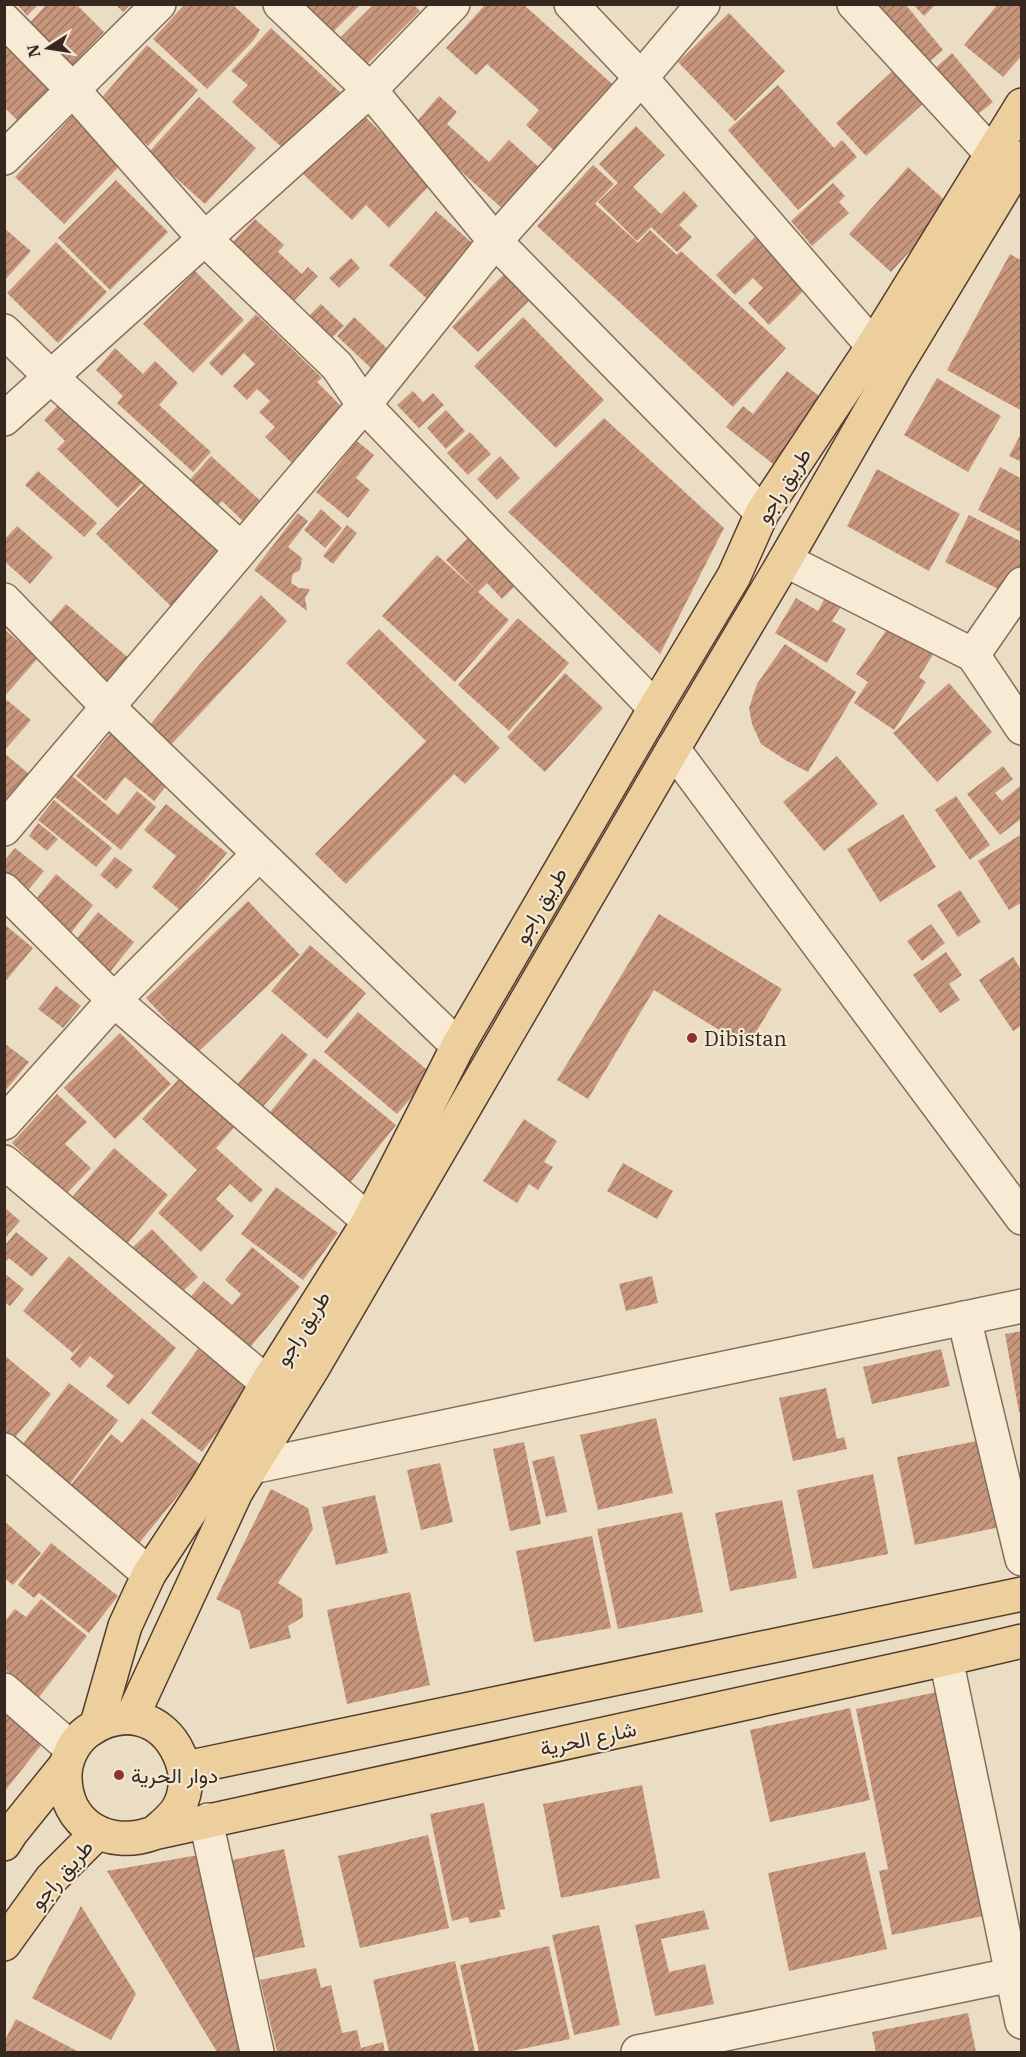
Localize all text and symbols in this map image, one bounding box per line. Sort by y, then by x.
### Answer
north arrow [18,18,78,78]
text: N [22,43,44,59]
street label: طريق راجو [749,442,817,528]
street label: طريق راجو [507,862,573,948]
place label: Dibistan [704,1024,787,1052]
marker: Dibistan [685,1031,699,1045]
street label: طريق راجو [268,1285,336,1371]
street label: شارع الحرية [537,1714,639,1763]
place label: دوار الحرية [131,1761,218,1789]
marker: دوار الحرية [112,1768,126,1782]
street label: طريق راجو [23,1833,99,1915]

